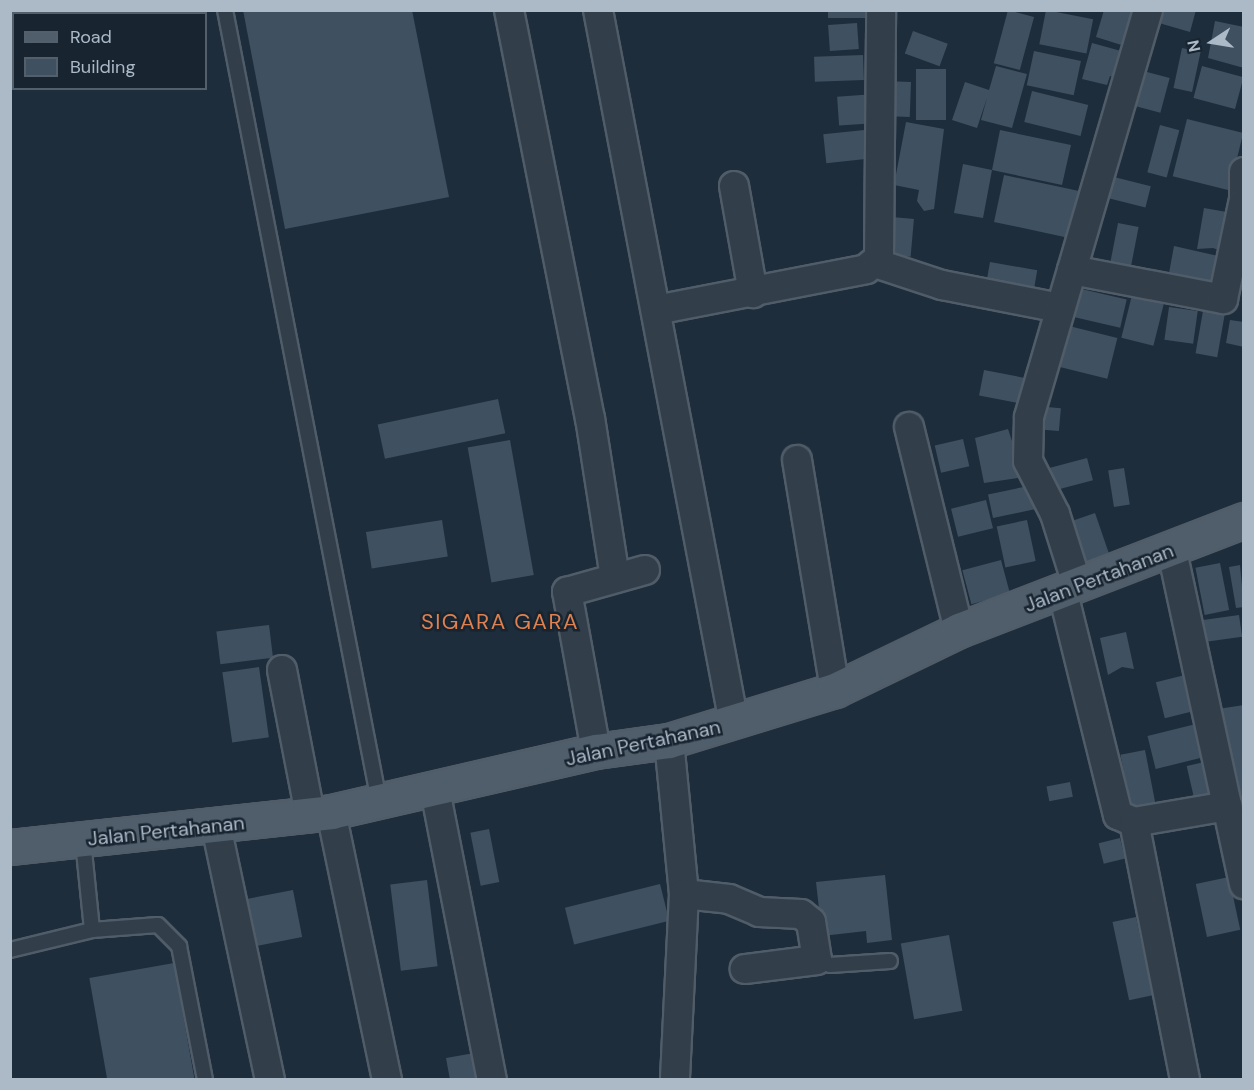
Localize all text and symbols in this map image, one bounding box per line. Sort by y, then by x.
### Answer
legend [12,12,207,90]
north arrow [1182,12,1242,72]
text: Road [70,25,112,49]
text: N [1182,38,1205,54]
text: Building [70,55,135,79]
street label: Jalan Pertahanan [1021,539,1177,617]
district label: SIGARA GARA [421,609,579,635]
street label: Jalan Pertahanan [563,715,723,771]
street label: Jalan Pertahanan [86,811,246,851]

